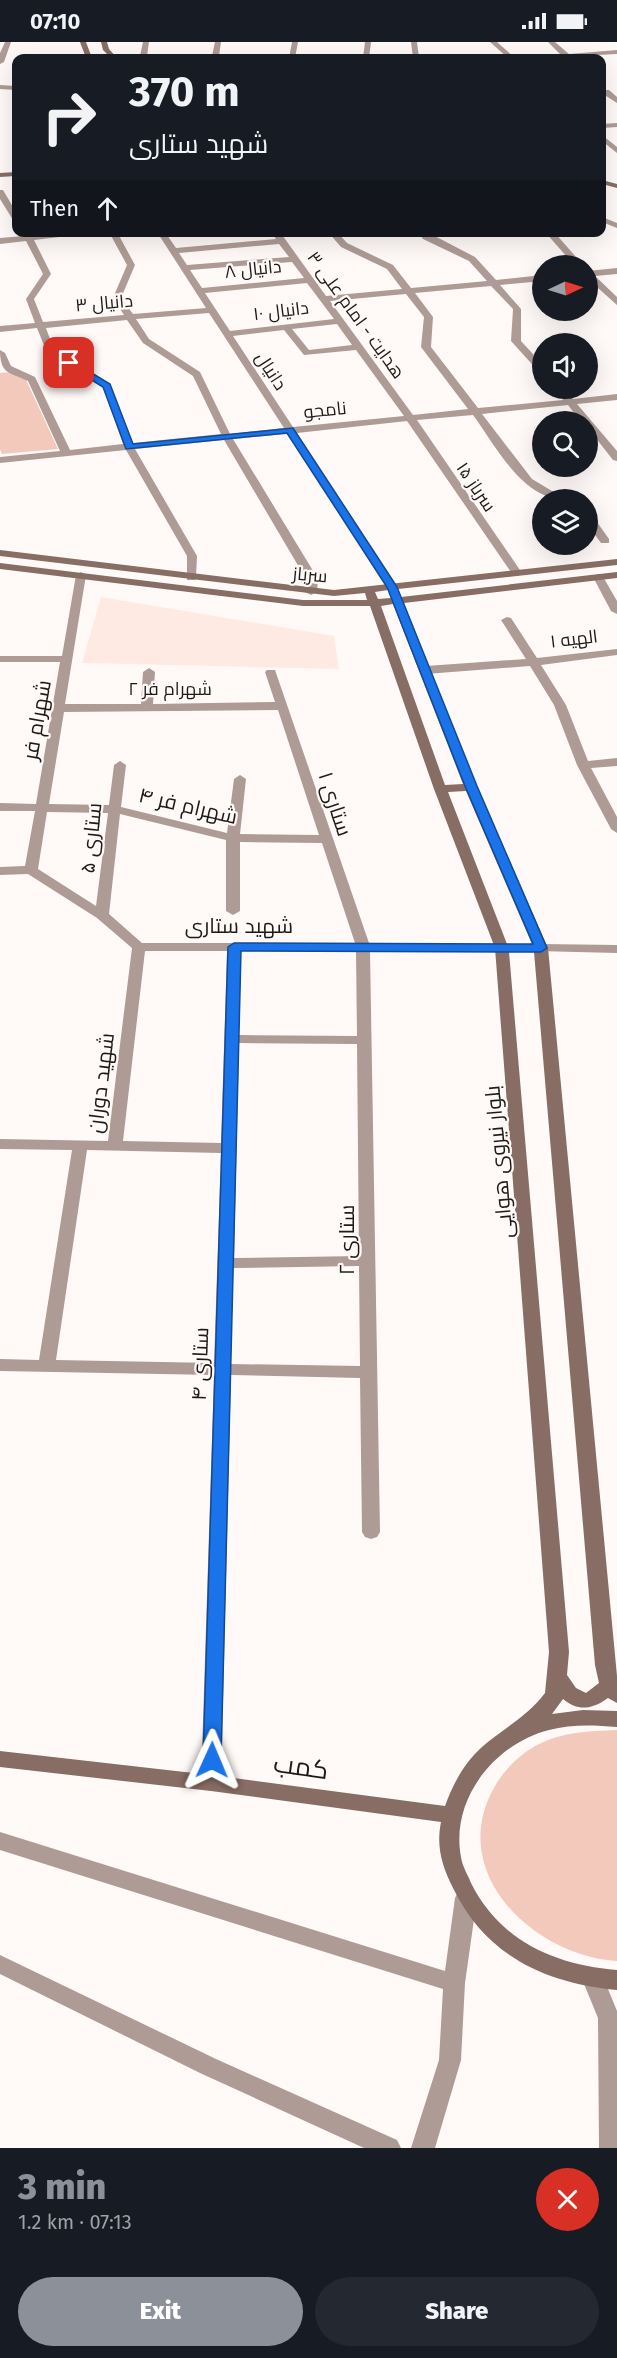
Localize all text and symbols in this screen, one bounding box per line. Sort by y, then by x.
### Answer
text: 07:10 [30,8,80,35]
text: 370 m [129,67,240,117]
icon: right [30,78,108,156]
text: شهید ستاری [129,128,268,160]
icon: ahead [91,192,124,225]
text: Then [30,195,79,222]
street label: هدایت - امام علی ۳ [302,247,410,383]
street label: دانیال ۸ [224,255,282,283]
north arrow [532,255,598,321]
map controls [532,255,598,555]
street label: دانیال ۳ [74,290,134,316]
street label: دانیال ۱۰ [252,297,310,325]
button: sound [532,333,598,399]
pin [43,337,94,388]
icon: arrive [52,346,85,379]
street label: دانیال [251,348,291,394]
street label: نامجو [302,397,348,423]
button: search [532,411,598,477]
street label: سرباز ۱۵ [452,458,500,516]
button: layers [532,489,598,555]
street label: سرباز [291,562,328,587]
street label: الهیه ۱ [549,625,599,653]
street label: شهرام فر [17,678,58,763]
street label: شهرام فر ۲ [128,678,212,701]
street label: ستاری ۱ [312,769,358,839]
street label: شهرام فر ۴ [136,782,240,831]
street label: ستاری ۵ [74,801,108,875]
street label: شهید ستاری [185,913,293,939]
street label: شهید دوران [82,1031,120,1135]
street label: بلوار نیروی هوایی [479,1084,519,1240]
street label: ستاری ۲ [334,1205,360,1275]
street label: ستاری ۴ [186,1327,214,1401]
position arrow [180,1728,244,1792]
street label: کمب [272,1748,330,1786]
text: 3 min [18,2165,106,2209]
button: close [536,2168,599,2231]
text: 1.2 km · 07:13 [18,2210,132,2234]
button: Exit [18,2277,303,2346]
button: Share [315,2277,599,2346]

